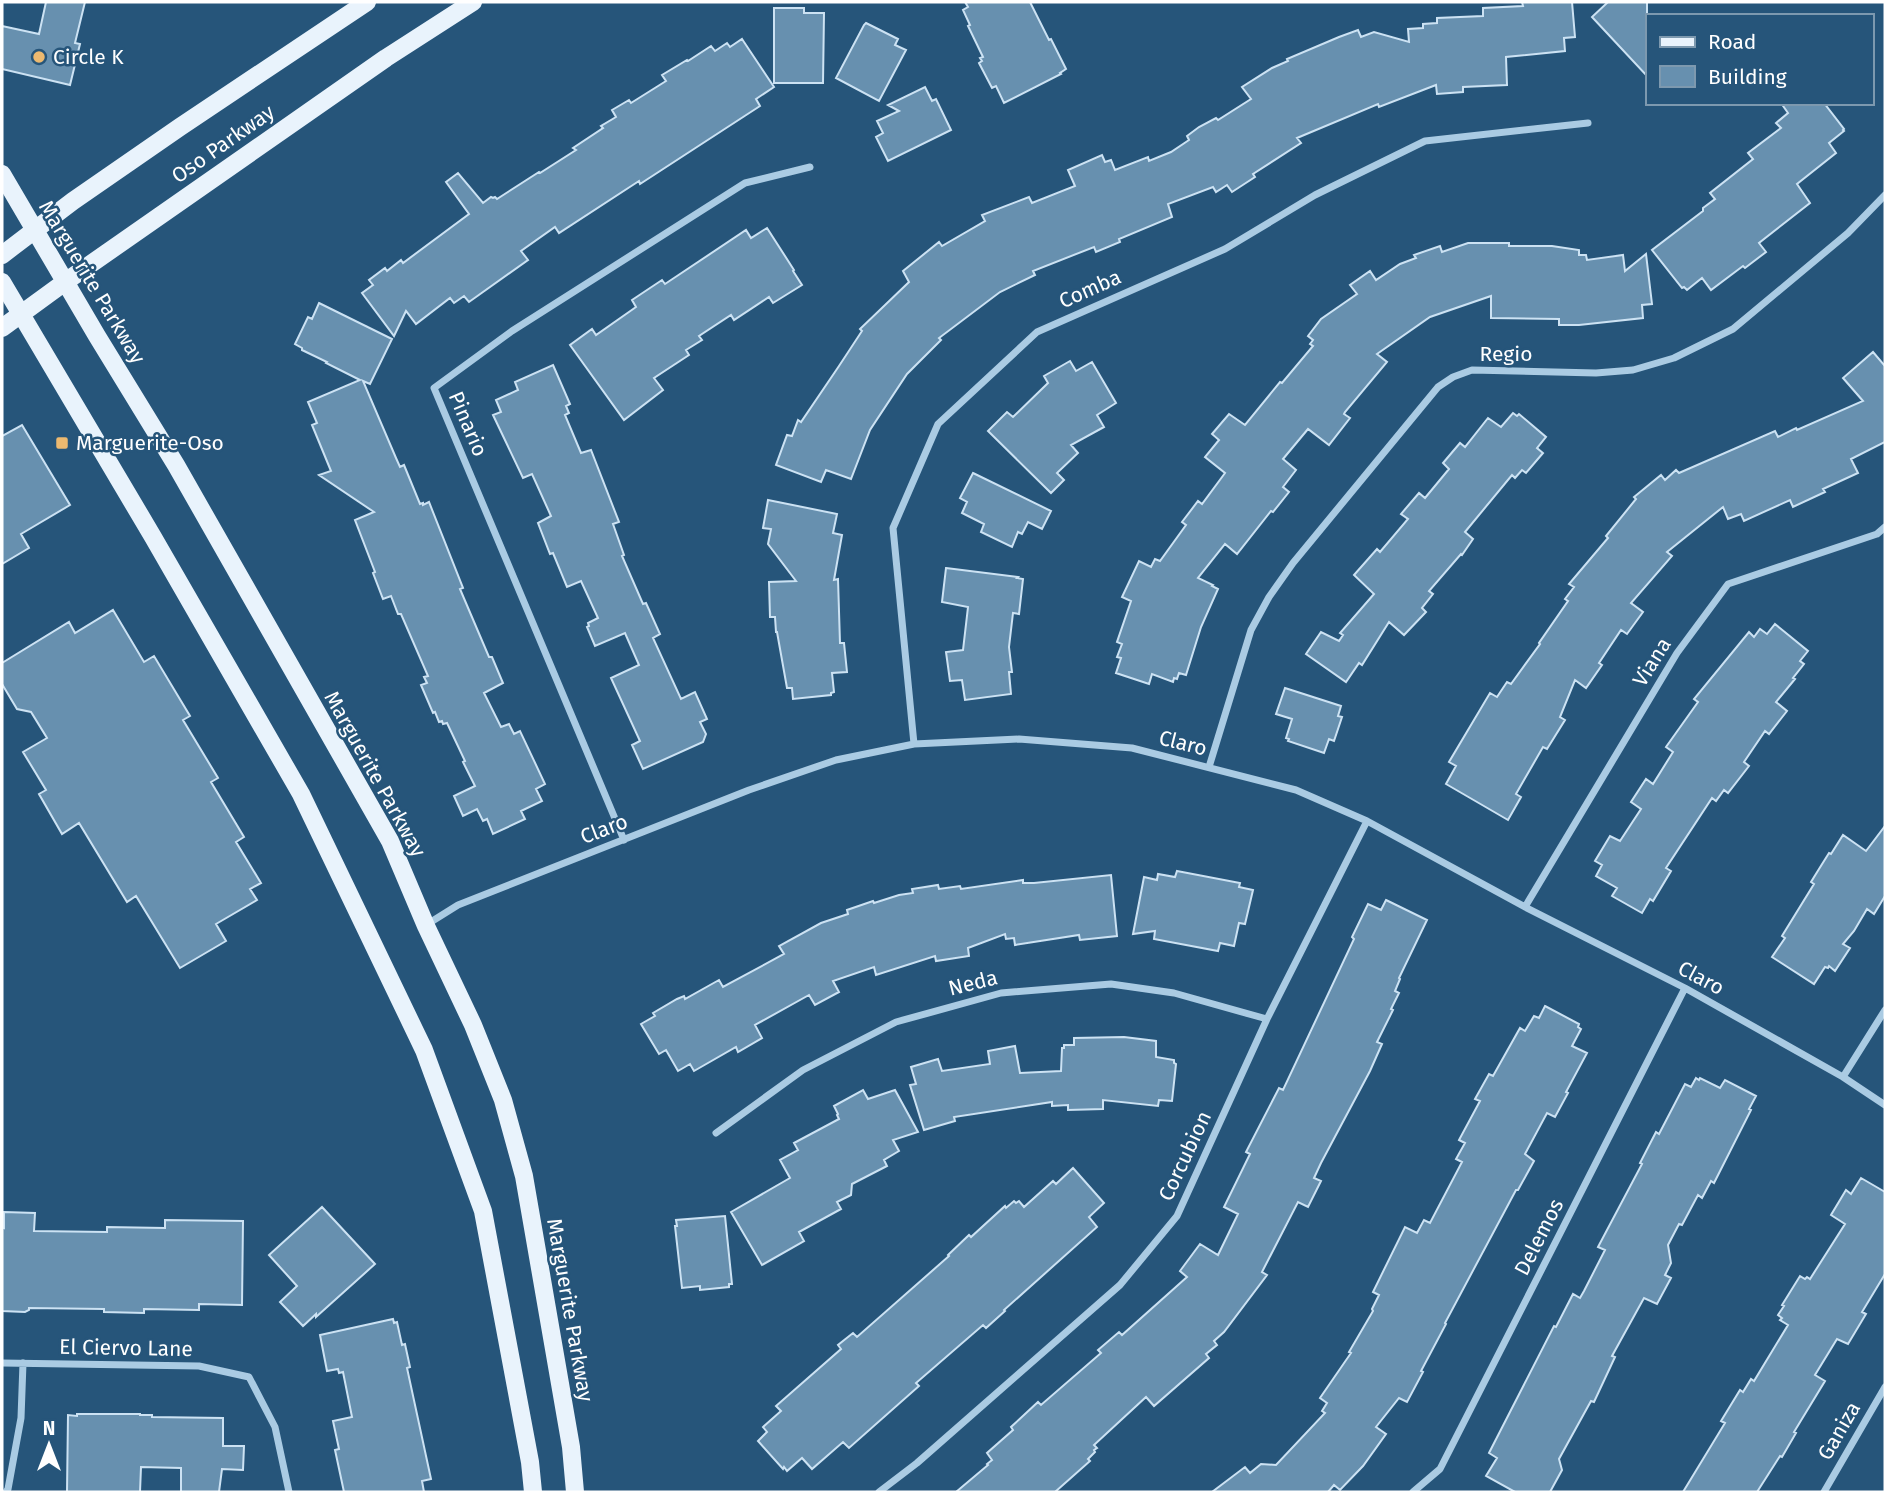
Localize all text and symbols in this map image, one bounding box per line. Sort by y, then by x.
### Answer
legend [1646,14,1873,105]
text: Road [1708,29,1756,55]
place label: Circle K [53,44,124,70]
marker: Circle K [31,49,47,65]
text: Building [1708,64,1787,90]
street label: Oso Parkway [166,99,280,189]
street label: Marguerite Parkway [33,196,151,369]
street label: Comba [1055,264,1125,314]
street label: Regio [1480,341,1532,367]
street label: Pinario [443,388,493,460]
place label: Marguerite-Oso [76,430,224,456]
marker: Marguerite-Oso [54,435,70,451]
street label: Viana [1627,633,1677,691]
street label: Marguerite Parkway [319,686,432,862]
street label: Claro [1156,724,1210,762]
street label: Claro [577,808,631,850]
street label: Claro [1673,955,1729,1001]
street label: Neda [946,964,1000,1002]
street label: Corcubion [1153,1107,1217,1205]
street label: Delemos [1509,1194,1569,1280]
street label: Marguerite Parkway [541,1216,599,1404]
street label: El Ciervo Lane [59,1334,193,1362]
street label: Ganiza [1812,1397,1866,1465]
north arrow [14,1410,84,1480]
text: N [43,1417,55,1440]

